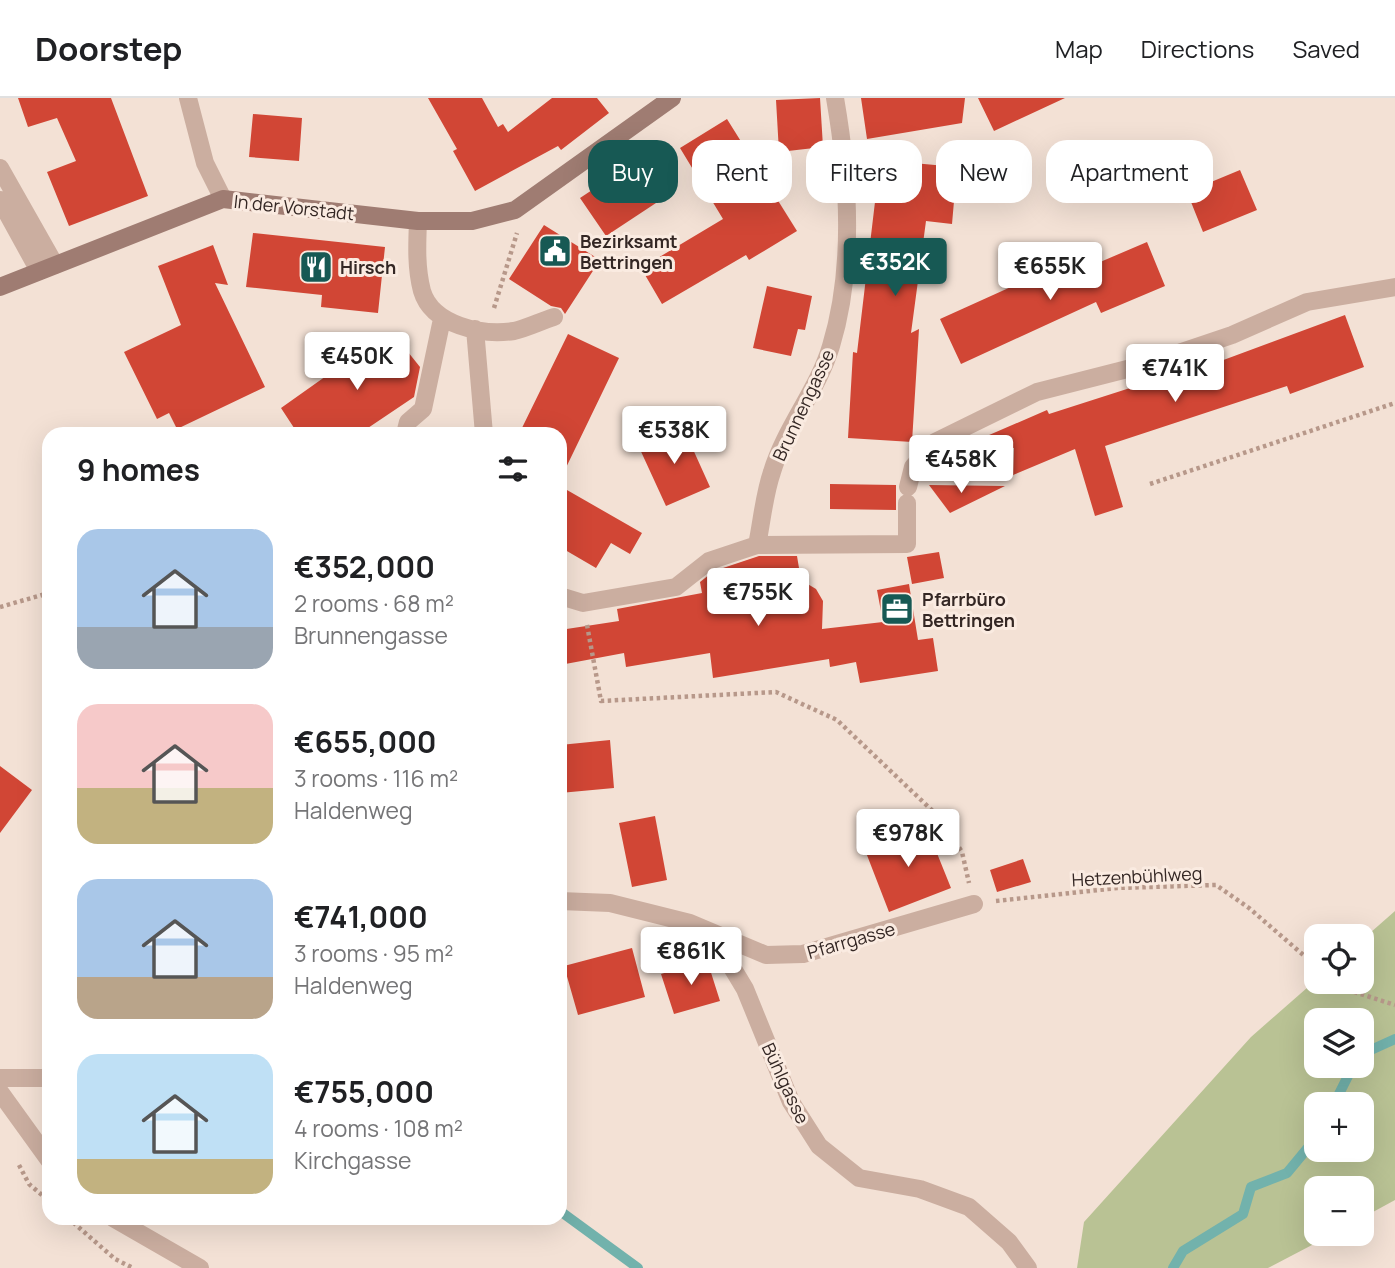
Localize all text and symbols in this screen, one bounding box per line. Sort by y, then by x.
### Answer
text: Doorstep [35,26,182,71]
text: Map [1055,32,1103,65]
text: Directions [1141,32,1254,65]
text: Saved [1292,32,1360,65]
chip: Buy [588,140,678,203]
chip: Rent [692,140,792,203]
chip: Filters [806,140,922,203]
chip: New [936,140,1032,203]
chip: Apartment [1046,140,1213,203]
street label: In der Vorstadt [233,189,355,225]
place label: Bezirksamt Bettringen [580,229,678,274]
public building icon: Bezirksamt Bettringen [536,232,574,270]
pin: €352K [846,238,944,298]
pin: €655K [1001,242,1099,302]
text: €352K [860,245,930,277]
restaurant icon: Hirsch [297,248,335,286]
text: €655K [1014,249,1086,281]
place label: Hirsch [340,255,396,279]
pin: €450K [308,332,406,392]
text: €450K [321,339,393,371]
pin: €741K [1126,344,1224,404]
street label: Brunnengasse [767,345,839,465]
text: €741K [1142,351,1208,383]
pin: €538K [625,406,723,466]
text: €538K [638,413,710,445]
pin: €458K [912,436,1010,495]
text: €458K [925,442,997,474]
text: 9 homes [77,449,200,490]
icon: filters [494,450,532,488]
text: €352,000 [294,546,435,587]
icon: home [133,557,217,641]
pin: €755K [709,568,807,628]
text: €755K [723,575,793,607]
text: 2 rooms · 68 m² [294,587,454,619]
place label: Pfarrbüro Bettringen [922,587,1015,632]
office icon: Pfarrbüro Bettringen [878,590,916,628]
text: Brunnengasse [294,619,448,651]
text: €655,000 [294,721,437,762]
icon: home [133,732,217,816]
text: 3 rooms · 116 m² [294,762,458,794]
text: Haldenweg [294,794,413,826]
pin: €978K [859,810,957,869]
text: €978K [872,816,944,848]
street label: Hetzenbühlweg [1071,861,1203,891]
text: €741,000 [294,896,428,937]
icon: home [133,907,217,991]
street label: Pfarrgasse [804,916,898,964]
map controls [1304,924,1374,1246]
button: locate [1304,924,1374,994]
pin: €861K [642,928,740,987]
text: €861K [657,934,725,966]
text: 3 rooms · 95 m² [294,937,453,969]
text: Haldenweg [294,969,413,1001]
button: layers [1304,1008,1374,1078]
street label: Bühlgasse [757,1039,815,1127]
text: €755,000 [294,1071,434,1112]
icon: home [133,1082,217,1166]
button: + [1304,1092,1374,1162]
text: 4 rooms · 108 m² [294,1112,463,1144]
text: Kirchgasse [294,1144,411,1176]
button: − [1304,1176,1374,1246]

